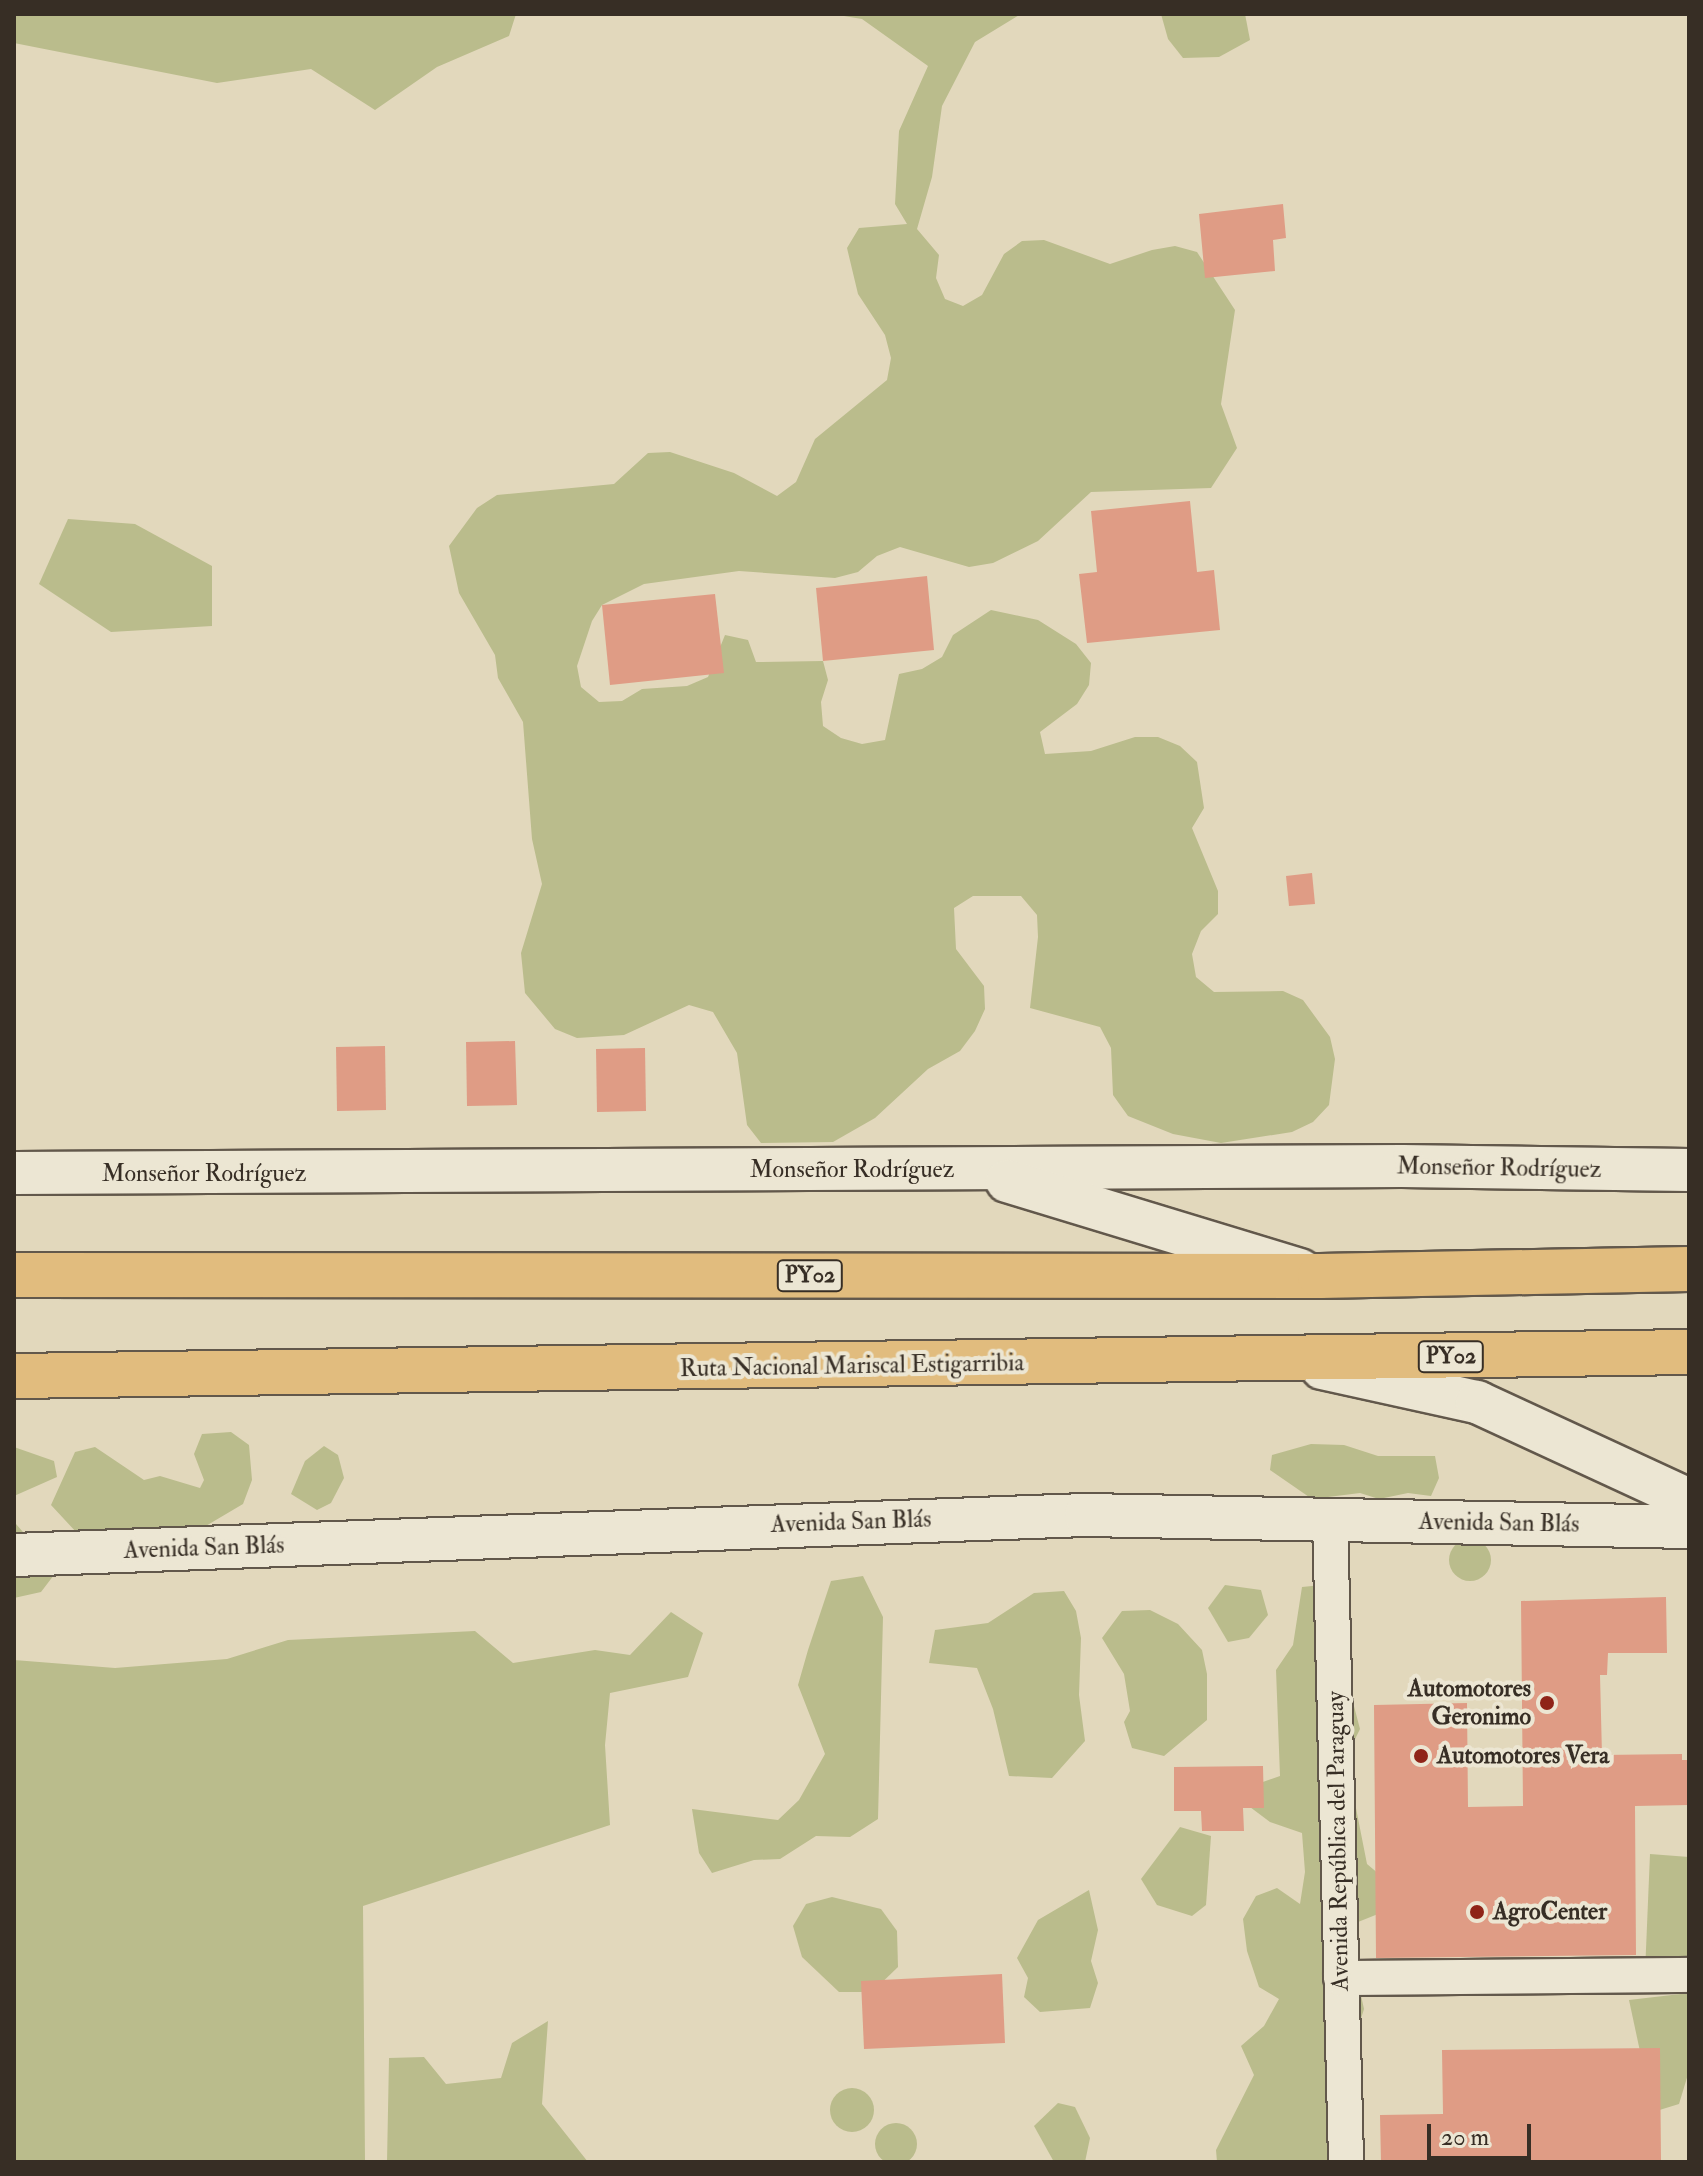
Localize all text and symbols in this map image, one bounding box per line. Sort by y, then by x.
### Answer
street label: Monseñor Rodríguez [1397,1152,1601,1184]
street label: Monseñor Rodríguez [750,1156,954,1184]
street label: Monseñor Rodríguez [102,1160,306,1188]
road number: PY02 [776,1258,844,1294]
road number: PY02 [1417,1339,1485,1375]
street label: Ruta Nacional Mariscal Estigarribia [680,1349,1024,1383]
street label: Avenida San Blás [770,1505,932,1539]
street label: Avenida San Blás [1418,1507,1580,1539]
street label: Avenida San Blás [123,1531,285,1565]
place label: Automotores Geronimo [1408,1675,1531,1731]
street label: Avenida República del Paraguay [1321,1691,1355,1991]
marker: Automotores Geronimo [1538,1694,1556,1712]
place label: Automotores Vera [1437,1742,1609,1770]
marker: Automotores Vera [1412,1747,1430,1765]
place label: AgroCenter [1493,1898,1607,1926]
marker: AgroCenter [1468,1903,1486,1921]
scale bar [1431,2108,1535,2158]
text: 20 m [1441,2122,1489,2153]

